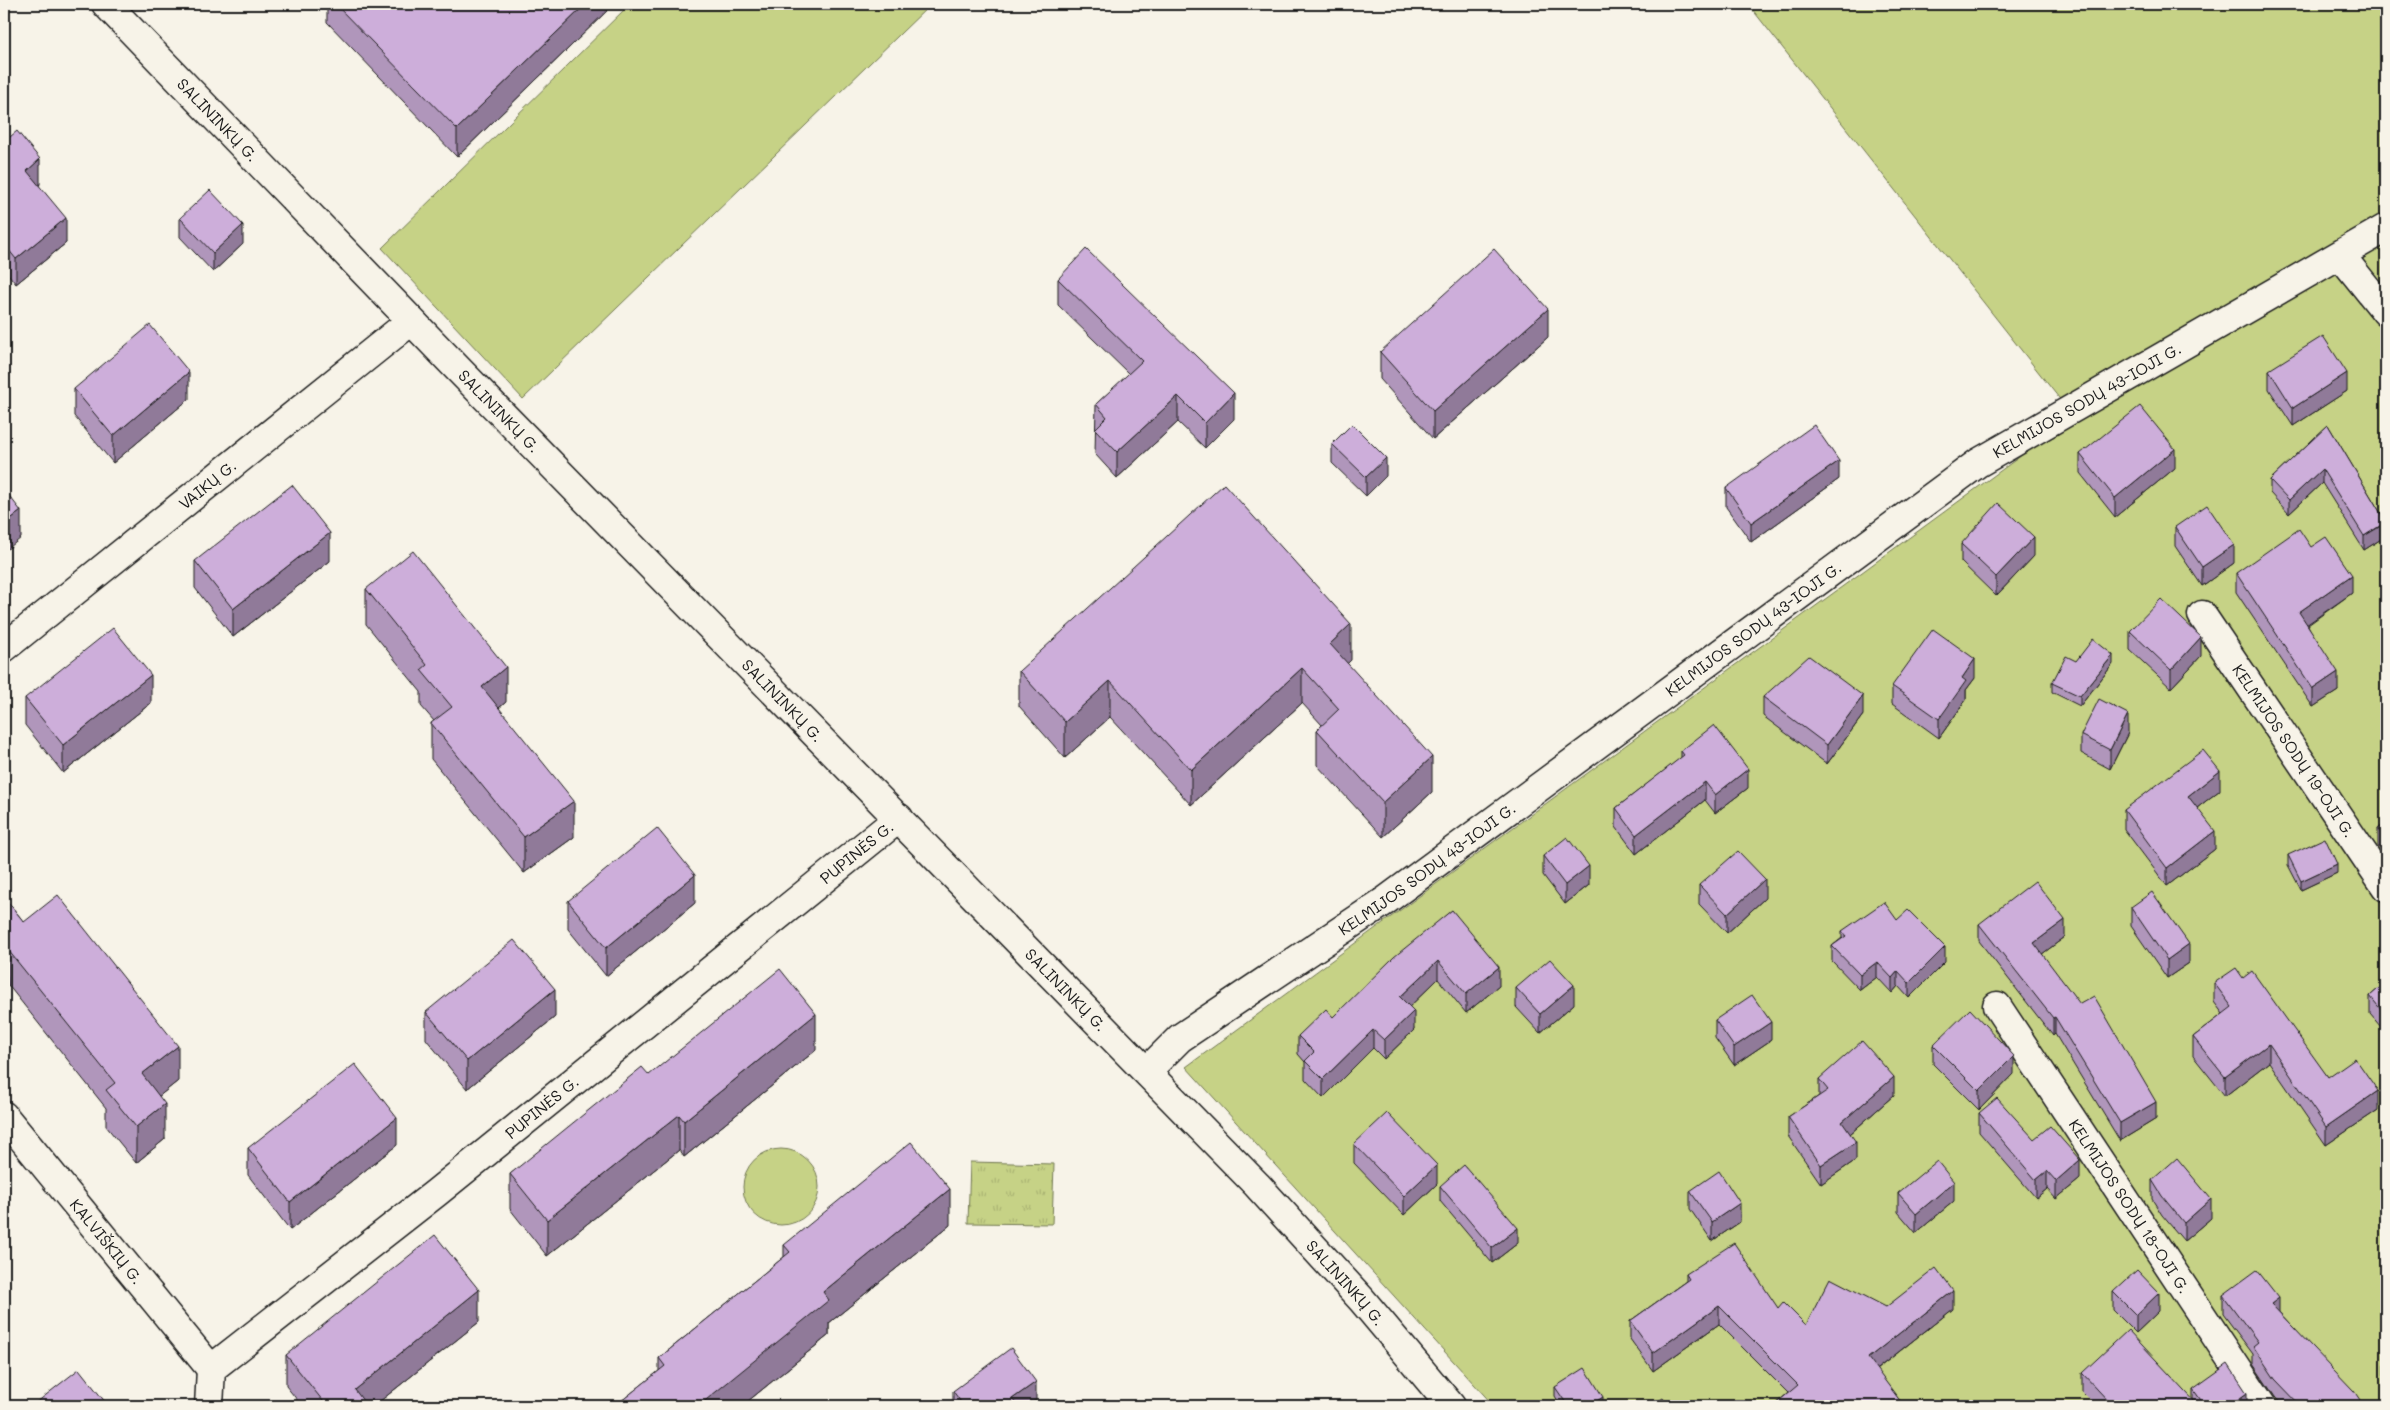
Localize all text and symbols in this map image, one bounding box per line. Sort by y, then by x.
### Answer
street label: SALININKŲ G. [173,73,263,166]
street label: KELMIJOS SODŲ 43-IOJI G. [1989,337,2185,462]
street label: SALININKŲ G. [454,365,545,457]
street label: VAIKŲ G. [174,455,240,514]
street label: KELMIJOS SODŲ 43-IOJI G. [1661,557,1845,701]
street label: SALININKŲ G. [738,654,828,746]
street label: KELMIJOS SODŲ 19-OJI G. [2228,660,2360,841]
street label: KELMIJOS SODŲ 43-IOJI G. [1334,797,1519,939]
street label: PUPINĖS G. [815,816,898,888]
street label: SALININKŲ G. [1021,943,1112,1036]
street label: PUPINĖS G. [500,1071,583,1143]
street label: KELMIJOS SODŲ 18-OJI G. [2065,1115,2195,1297]
street label: KALVIŠKIŲ G. [66,1194,148,1288]
street label: SALININKŲ G. [1302,1235,1390,1330]

